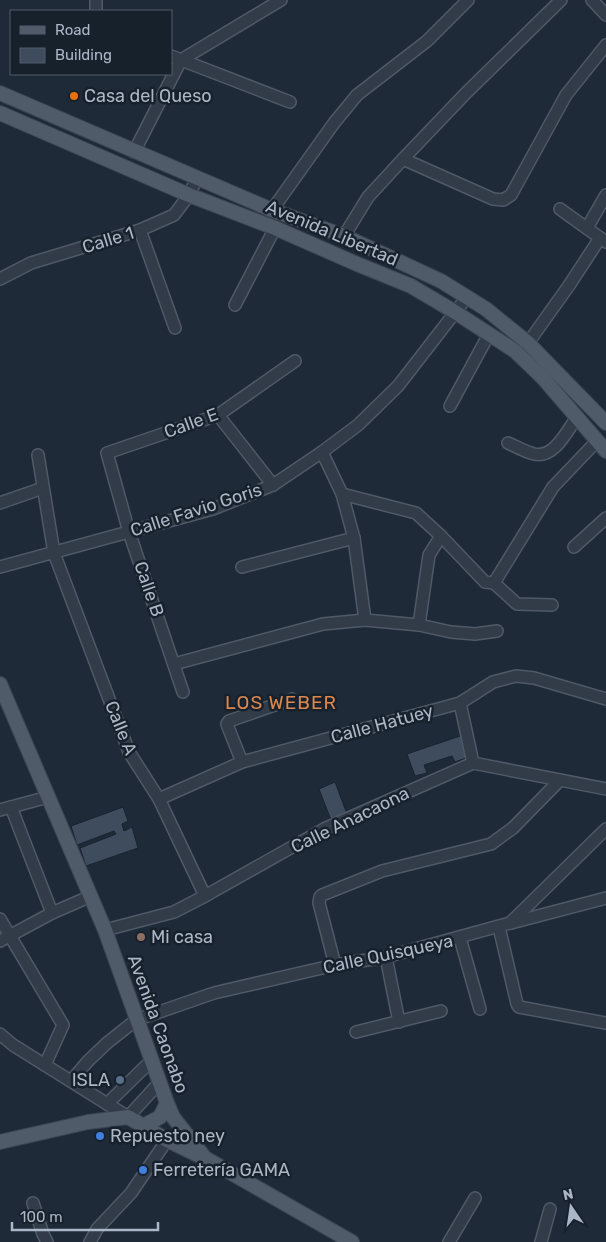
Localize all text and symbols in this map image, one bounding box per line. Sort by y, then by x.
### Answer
legend [10,10,172,75]
text: Road [55,21,91,39]
text: Building [55,46,112,64]
place label: Casa del Queso [84,85,212,107]
marker: Casa del Queso [68,90,80,102]
street label: Avenida Libertad [263,195,401,271]
street label: Calle 1 [80,222,136,258]
street label: Calle E [161,403,221,443]
street label: Calle Favio Goris [127,478,265,542]
street label: Calle B [129,558,169,620]
district label: LOS WEBER [225,691,337,714]
street label: Calle A [100,698,142,758]
street label: Calle Hatuey [328,700,436,748]
street label: Calle Anacaona [287,782,413,858]
place label: Mi casa [151,926,213,948]
street label: Calle Quisqueya [321,929,455,979]
marker: Mi casa [135,931,147,943]
street label: Avenida Caonabo [123,952,193,1096]
place label: ISLA [72,1069,110,1091]
marker: ISLA [114,1074,126,1086]
place label: Repuesto ney [110,1125,225,1147]
marker: Repuesto ney [94,1130,106,1142]
place label: Ferretería GAMA [153,1159,290,1181]
marker: Ferretería GAMA [137,1164,149,1176]
north arrow [546,1182,596,1232]
text: N [561,1185,575,1204]
scale bar [12,1200,159,1232]
text: 100 m [20,1208,62,1226]

